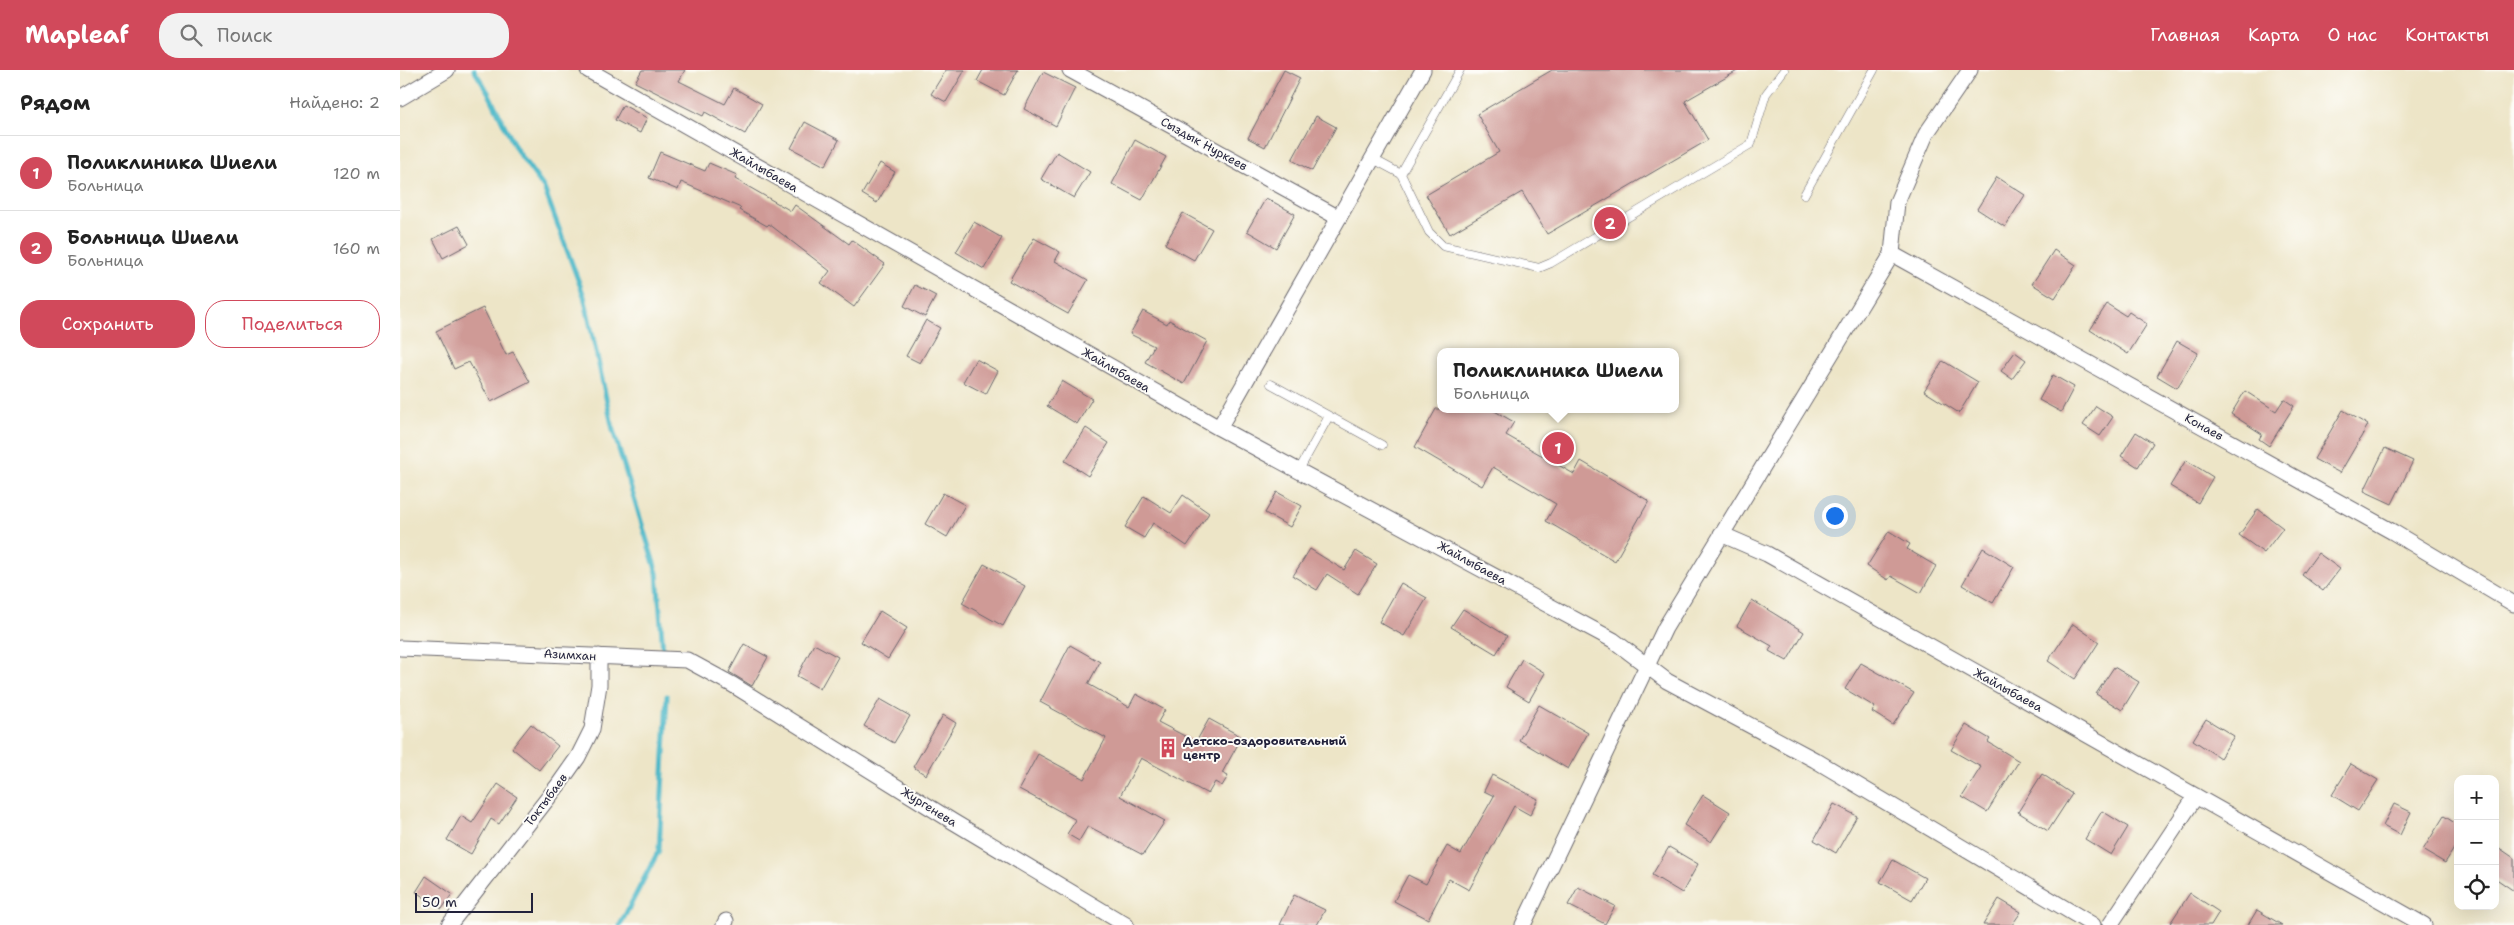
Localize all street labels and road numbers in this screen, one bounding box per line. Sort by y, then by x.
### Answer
street label: Сыздык Нуркеев [1158,114,1250,174]
street label: Жайлыбаева [727,144,802,196]
street label: Жайлыбаева [1079,344,1154,396]
street label: Конаев [2182,410,2226,444]
street label: Жайлыбаева [1435,537,1510,589]
street label: Азимхан [543,646,597,664]
street label: Жайлыбаева [1971,664,2046,716]
street label: Токтыбаев [521,770,571,830]
street label: Жургенева [898,784,960,831]

